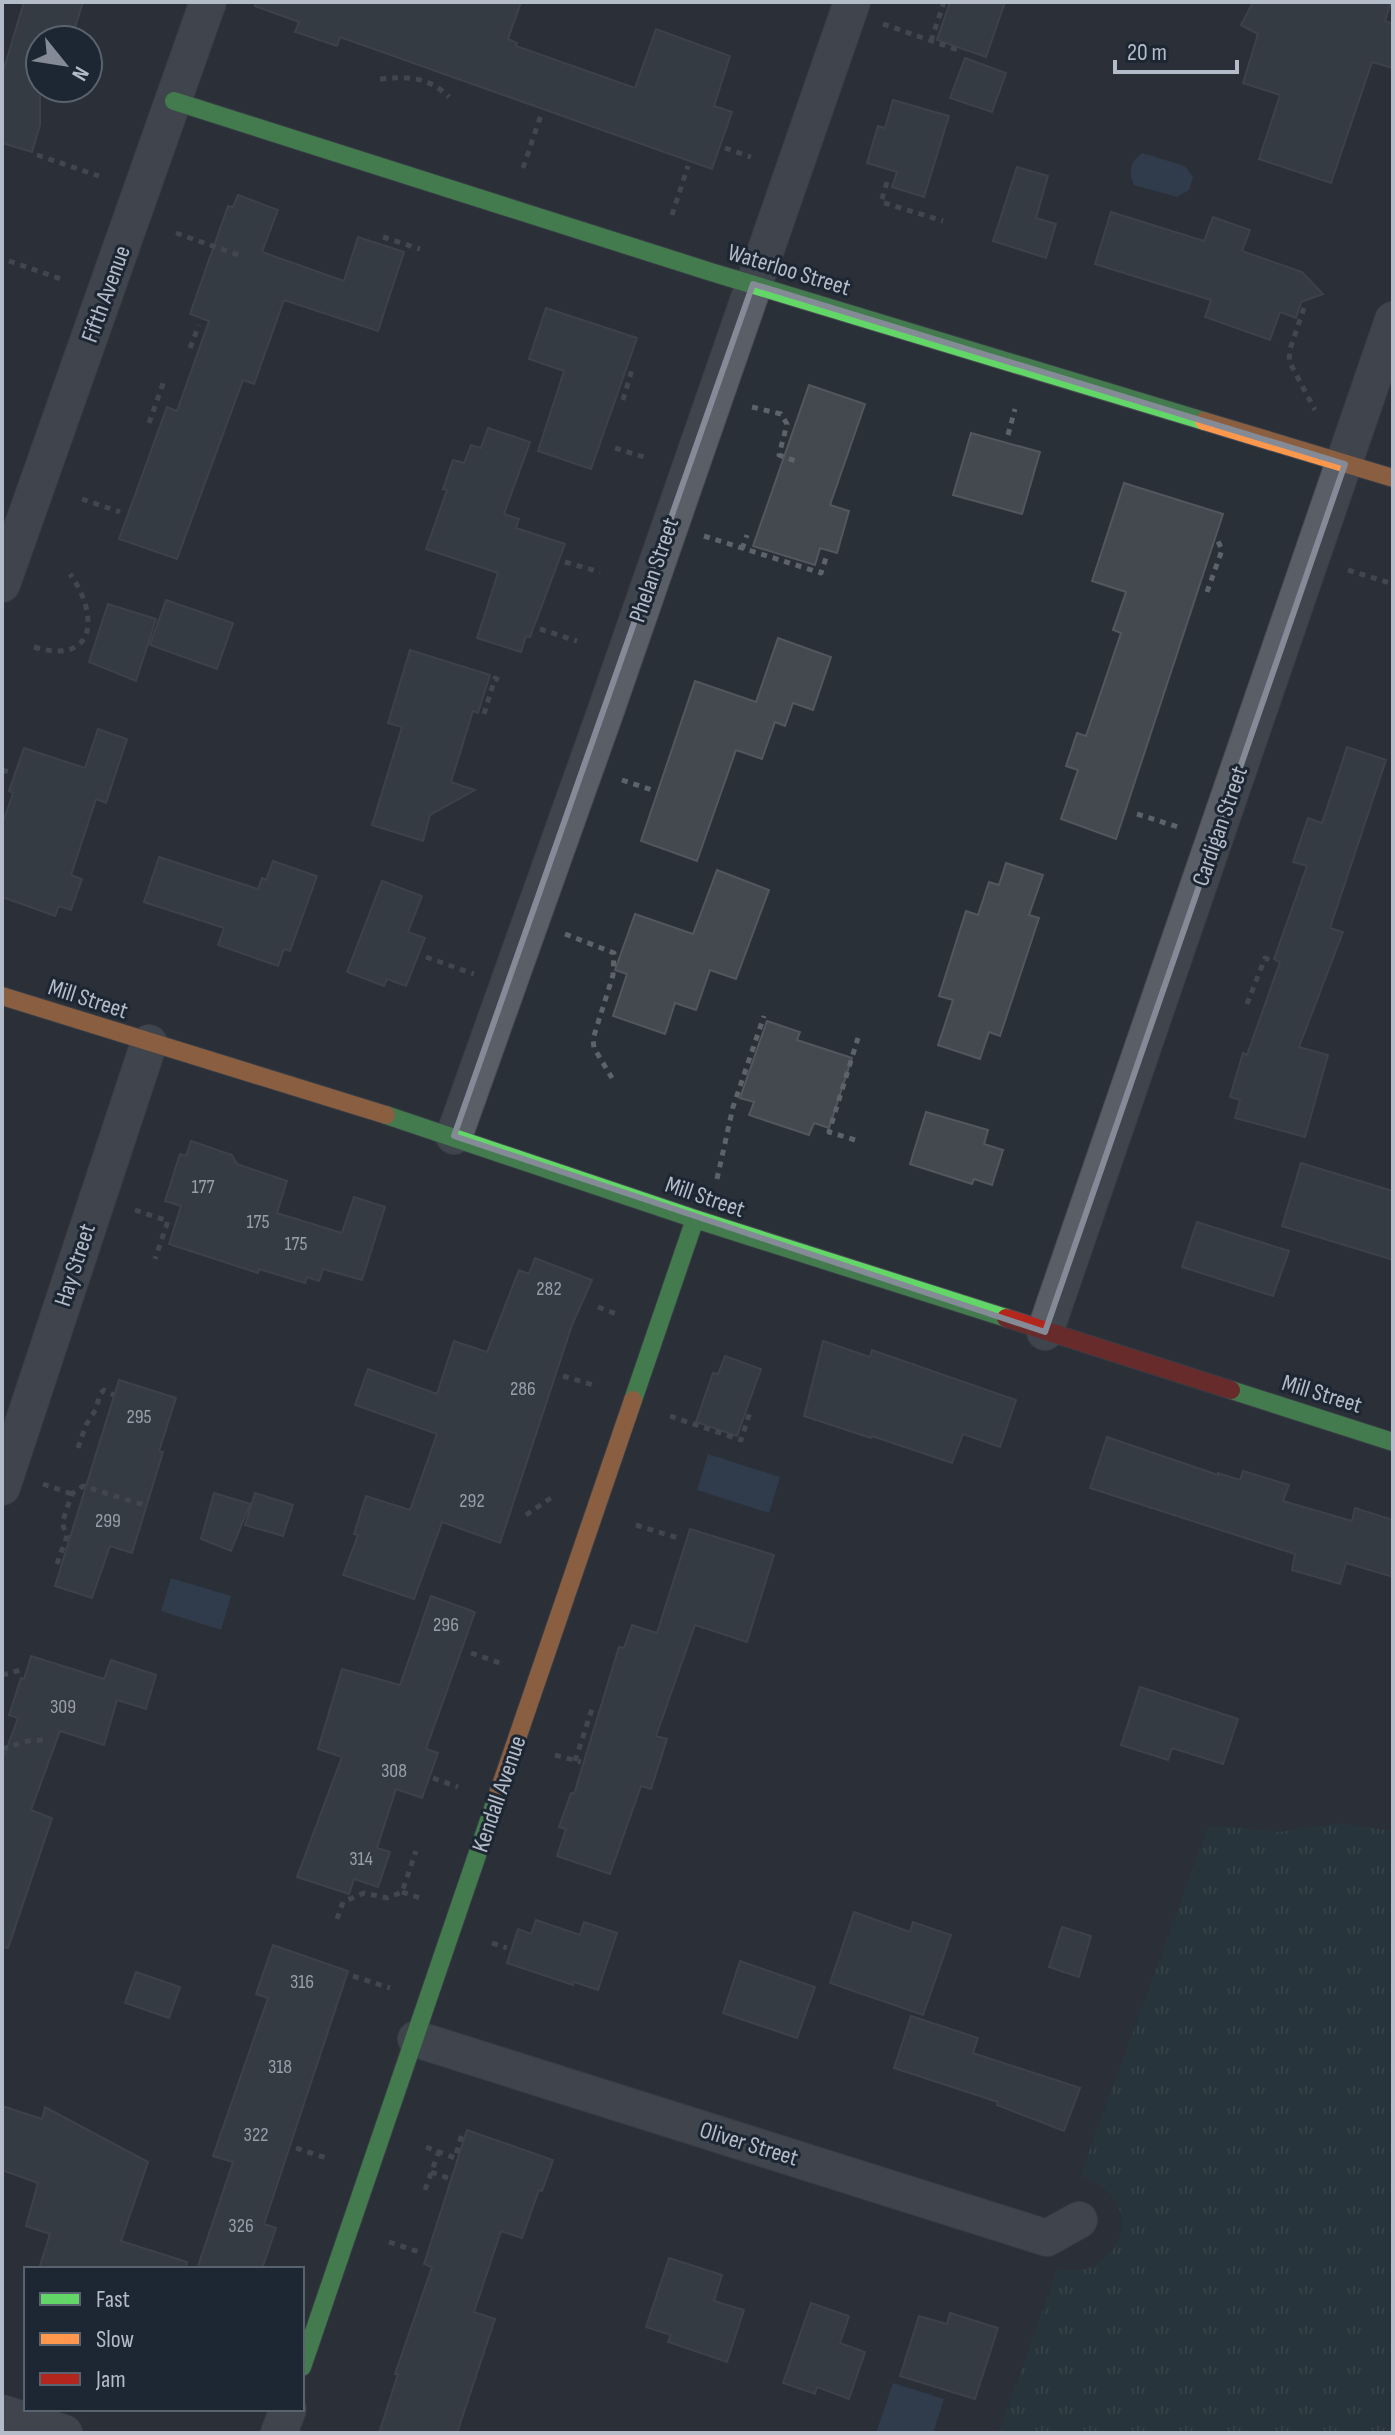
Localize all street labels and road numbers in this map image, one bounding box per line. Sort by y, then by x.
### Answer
street label: Waterloo Street [724,238,854,302]
street label: Fifth Avenue [75,242,137,346]
street label: Phelan Street [623,514,685,626]
street label: Cardigan Street [1186,762,1254,890]
street label: Mill Street [44,973,132,1025]
street label: Mill Street [661,1170,749,1224]
street label: Hay Street [48,1220,102,1310]
street label: Mill Street [1278,1368,1366,1420]
street label: Kendall Avenue [466,1732,532,1856]
street label: Oliver Street [696,2115,802,2173]

